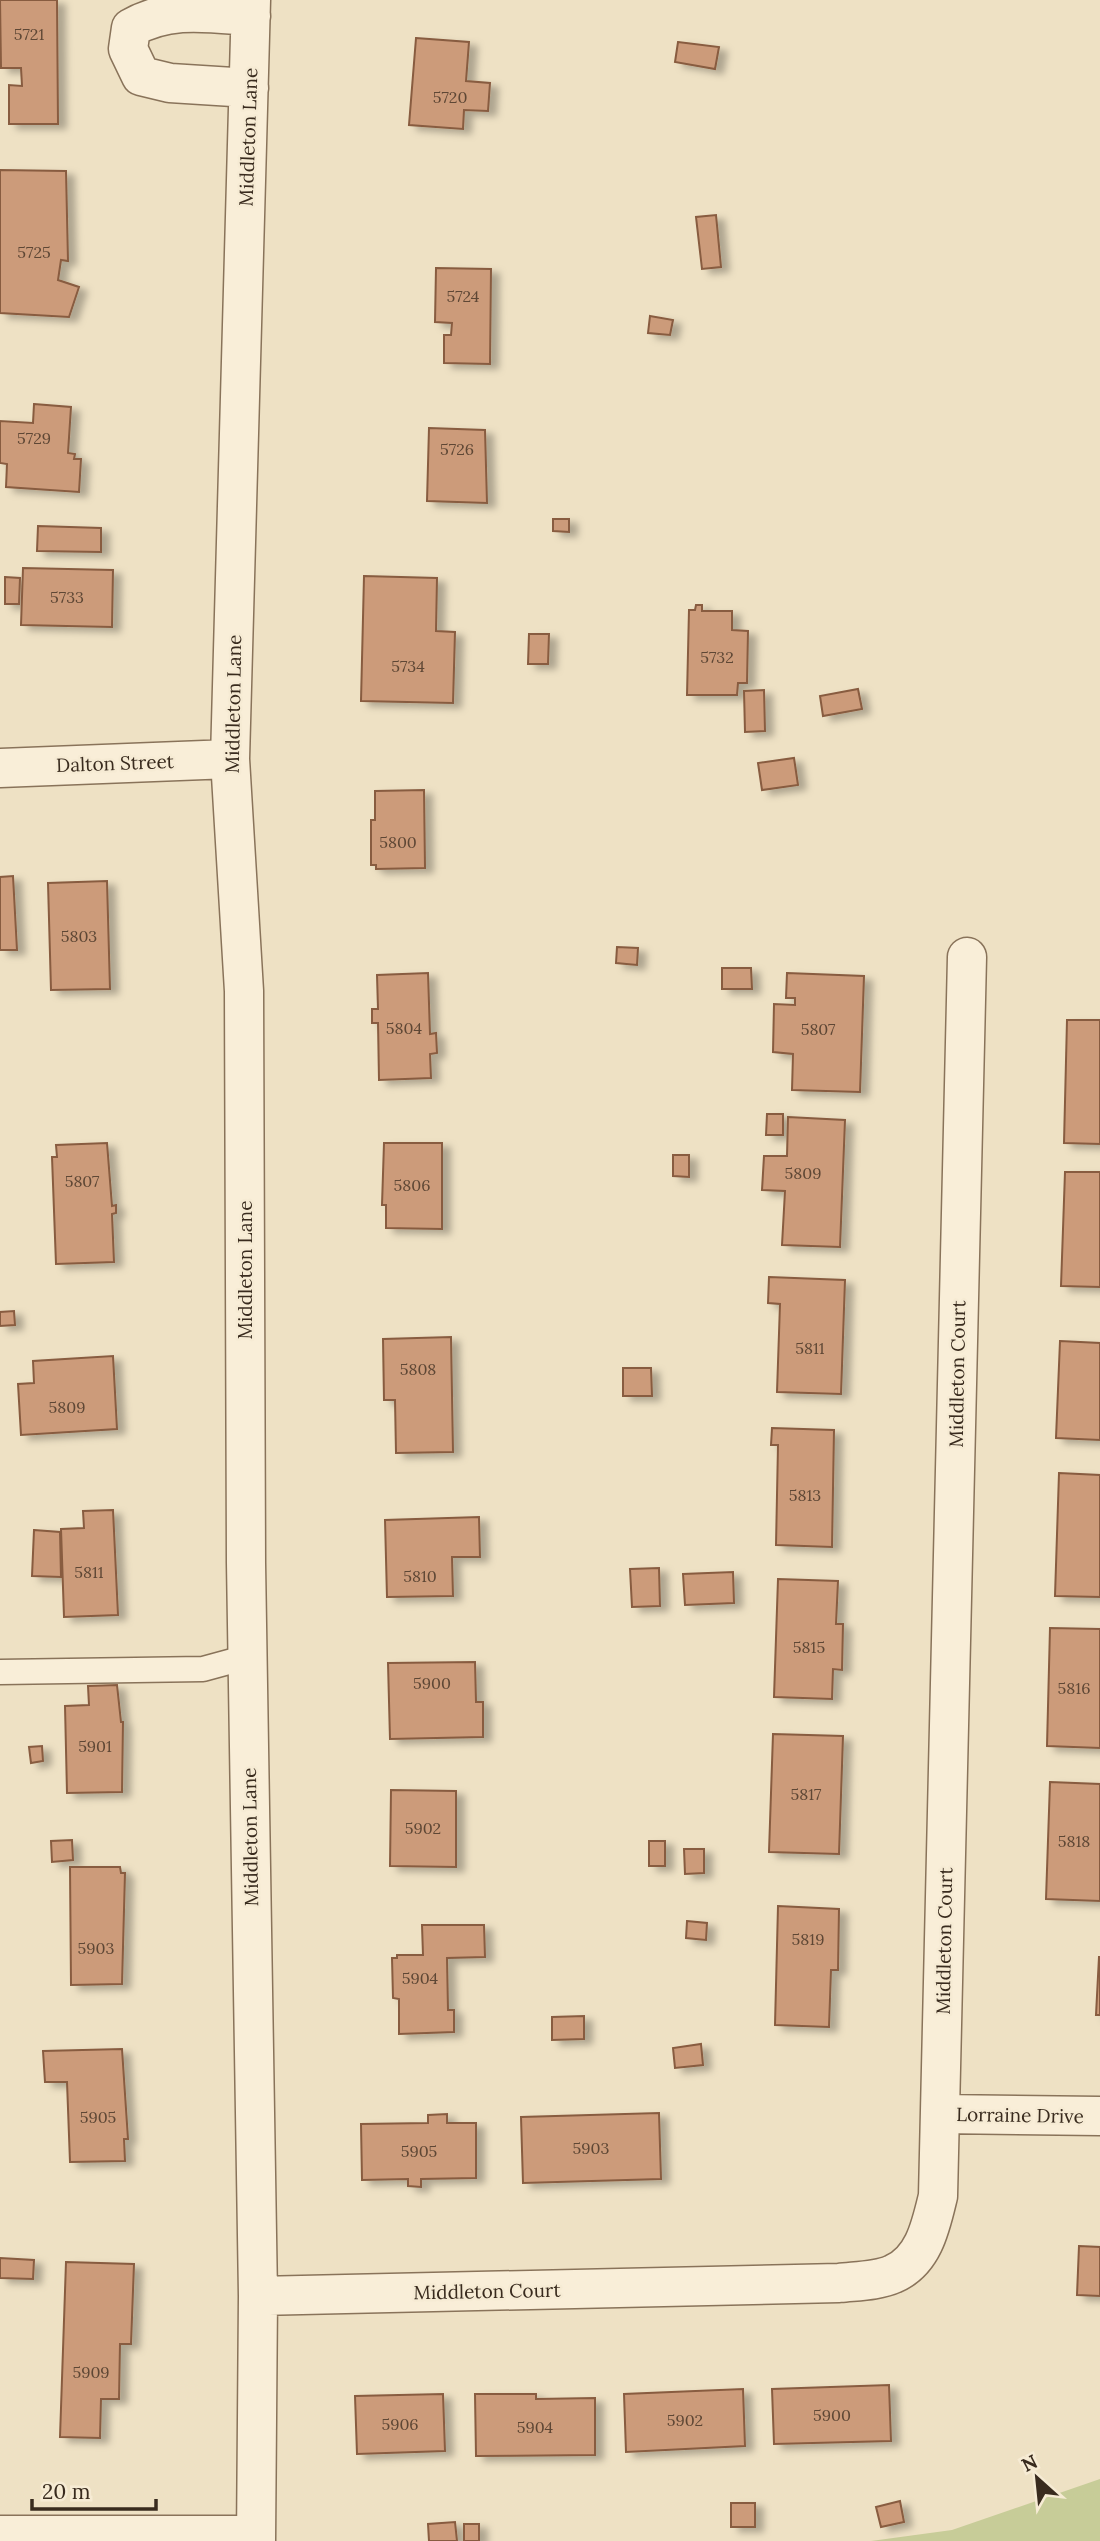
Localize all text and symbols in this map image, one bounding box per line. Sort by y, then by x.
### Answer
house number: 5721 [14,24,44,44]
street label: Middleton Lane [234,67,262,207]
house number: 5720 [433,87,467,107]
house number: 5725 [17,242,51,262]
house number: 5724 [446,286,480,306]
house number: 5729 [17,428,51,448]
house number: 5726 [440,439,474,459]
house number: 5733 [50,587,84,607]
street label: Middleton Lane [220,634,246,774]
house number: 5732 [700,647,734,667]
house number: 5734 [391,656,425,676]
street label: Dalton Street [56,749,175,777]
house number: 5800 [379,832,417,852]
house number: 5803 [61,926,97,946]
house number: 5804 [386,1018,422,1038]
house number: 5807 [801,1019,836,1039]
house number: 5809 [785,1163,821,1183]
house number: 5807 [65,1171,100,1191]
house number: 5806 [394,1175,430,1195]
street label: Middleton Lane [233,1201,257,1339]
street label: Middleton Court [944,1300,970,1448]
house number: 5811 [795,1338,825,1358]
house number: 5808 [400,1359,436,1379]
house number: 5809 [49,1397,85,1417]
house number: 5813 [789,1485,821,1505]
house number: 5811 [74,1562,104,1582]
house number: 5810 [403,1566,437,1586]
house number: 5815 [793,1637,825,1657]
house number: 5900 [413,1673,451,1693]
house number: 5816 [1058,1678,1090,1698]
house number: 5901 [78,1736,112,1756]
street label: Middleton Lane [237,1767,263,1907]
house number: 5817 [791,1784,822,1804]
house number: 5902 [405,1818,441,1838]
house number: 5818 [1058,1831,1090,1851]
street label: Middleton Court [931,1867,957,2015]
house number: 5819 [792,1929,824,1949]
house number: 5903 [78,1938,114,1958]
house number: 5904 [402,1968,439,1988]
street label: Lorraine Drive [956,2102,1084,2128]
house number: 5905 [80,2107,116,2127]
house number: 5903 [573,2138,609,2158]
house number: 5905 [401,2141,437,2161]
street label: Middleton Court [413,2278,561,2304]
house number: 5909 [72,2362,110,2382]
house number: 5900 [813,2405,851,2425]
house number: 5902 [667,2410,703,2430]
house number: 5906 [381,2414,419,2434]
house number: 5904 [517,2417,554,2437]
north arrow [1002,2443,1072,2513]
text: N [1017,2449,1042,2477]
scale bar [32,2468,156,2512]
text: 20 m [42,2478,91,2505]

